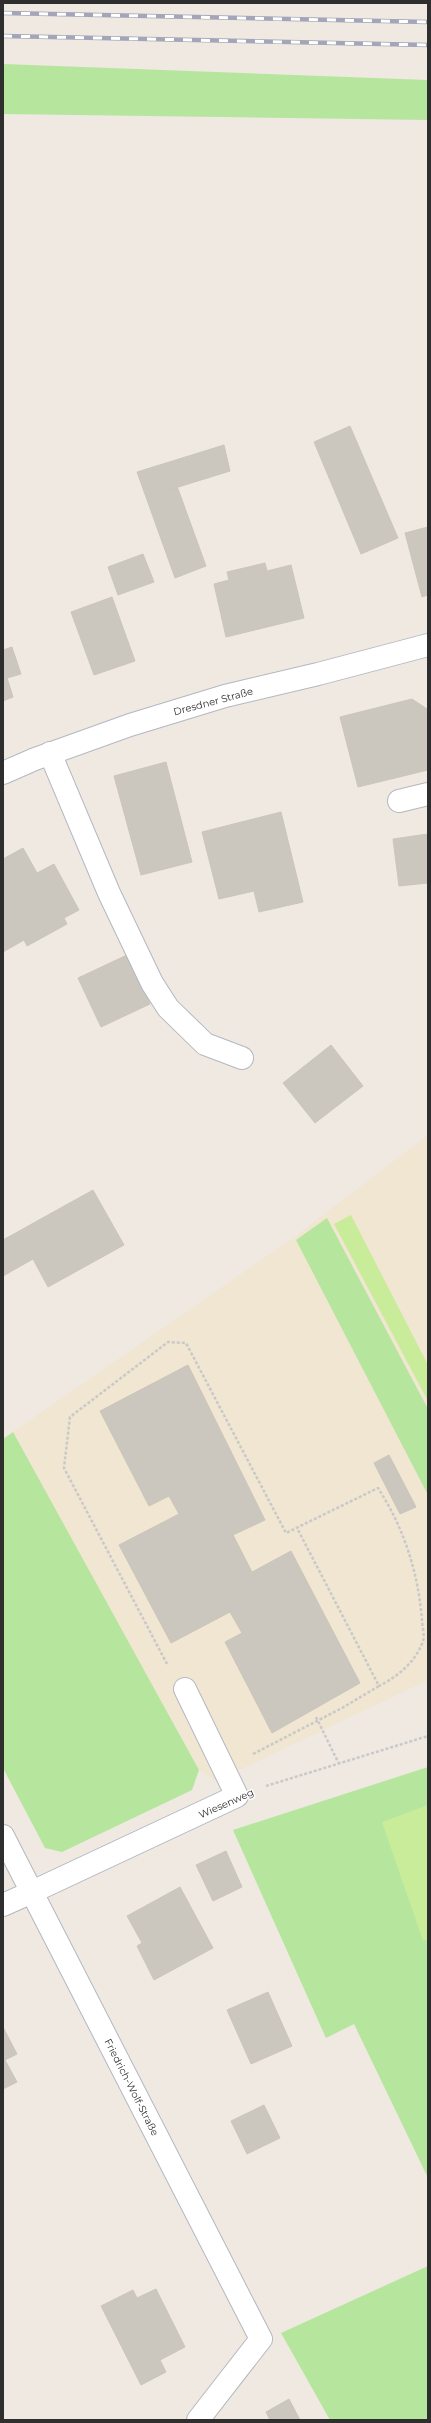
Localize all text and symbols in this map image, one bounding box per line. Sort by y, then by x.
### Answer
street label: Dresdner Straße [172,685,254,718]
street label: Wiesenweg [197,1786,256,1821]
street label: Friedrich-Wolf-Straße [101,2037,162,2138]

